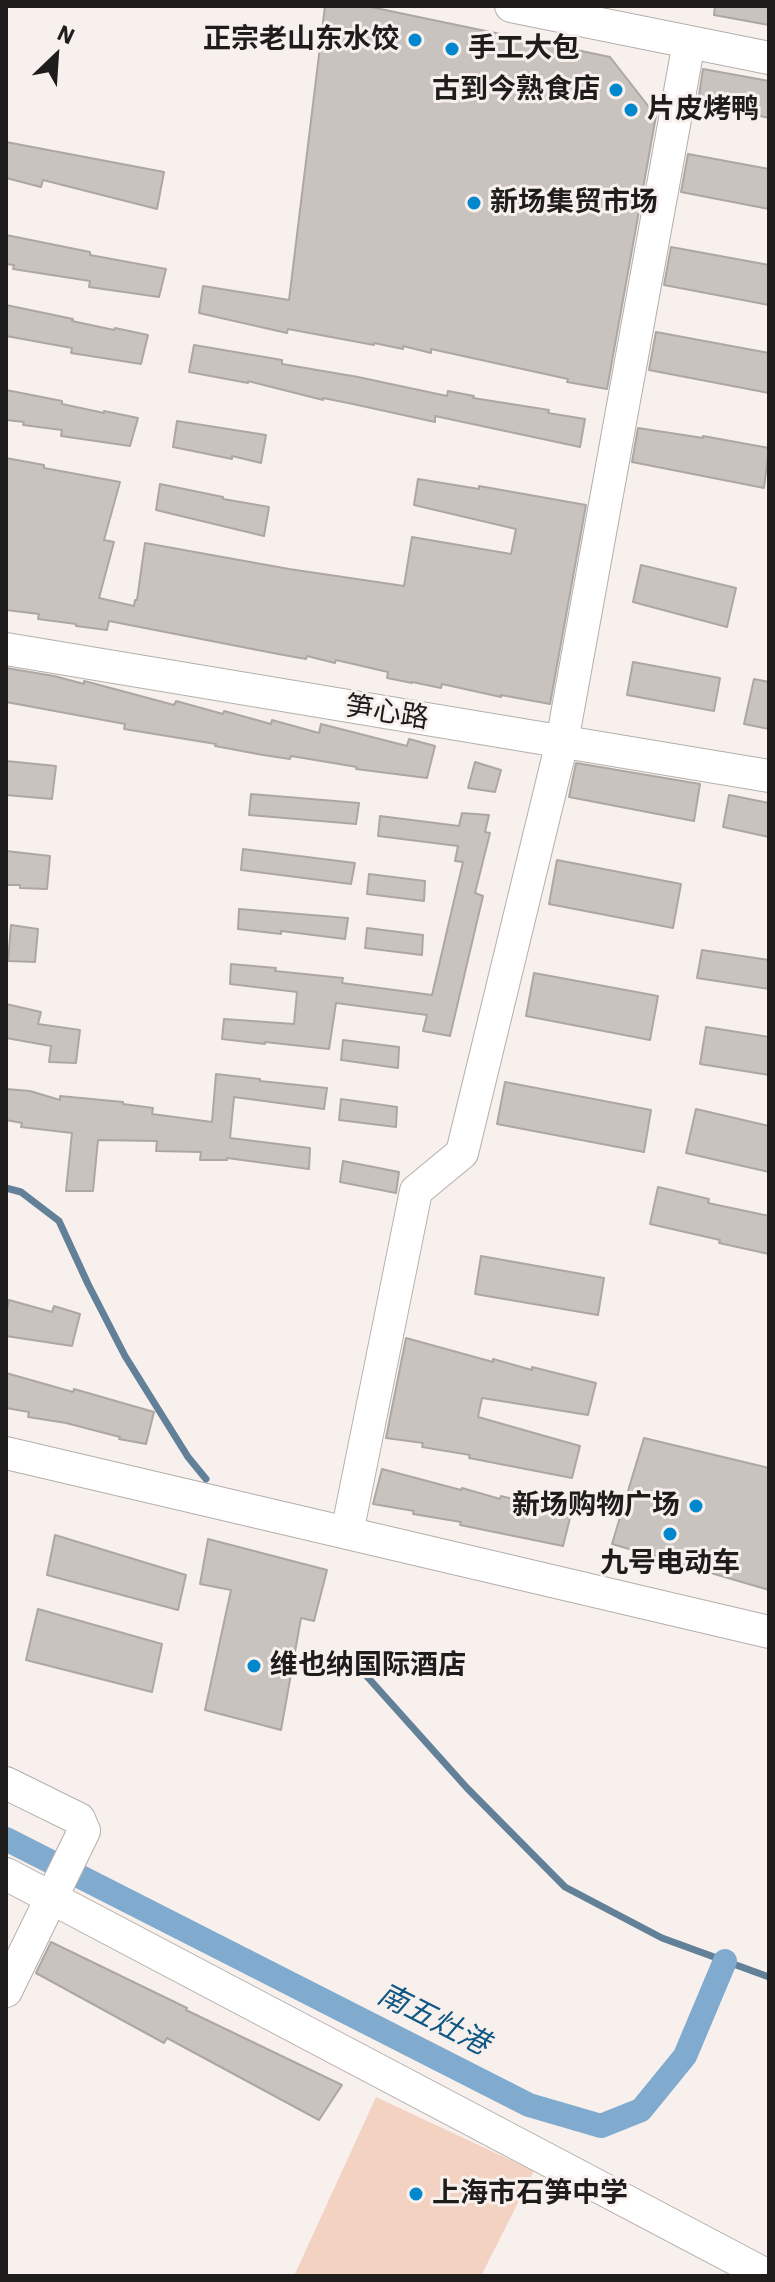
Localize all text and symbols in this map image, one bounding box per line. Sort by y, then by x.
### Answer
north arrow [16,16,96,96]
text: N [53,17,80,50]
place label: 正宗老山东水饺 [203,23,399,57]
marker: 正宗老山东水饺 [406,31,424,49]
place label: 手工大包 [468,32,580,66]
marker: 手工大包 [443,40,461,58]
place label: 古到今熟食店 [432,73,600,107]
marker: 古到今熟食店 [607,81,625,99]
place label: 片皮烤鸭 [647,93,759,127]
marker: 片皮烤鸭 [622,101,640,119]
place label: 新场集贸市场 [490,186,658,220]
marker: 新场集贸市场 [465,194,483,212]
street label: 笋心路 [343,690,431,736]
place label: 新场购物广场 [512,1489,680,1523]
marker: 新场购物广场 [687,1497,705,1515]
marker: 九号电动车 [661,1525,679,1543]
place label: 九号电动车 [600,1547,740,1581]
place label: 维也纳国际酒店 [270,1649,466,1683]
marker: 维也纳国际酒店 [245,1657,263,1675]
water label: 南五灶港 [371,1977,495,2063]
place label: 上海市石笋中学 [432,2177,628,2211]
marker: 上海市石笋中学 [407,2185,425,2203]

